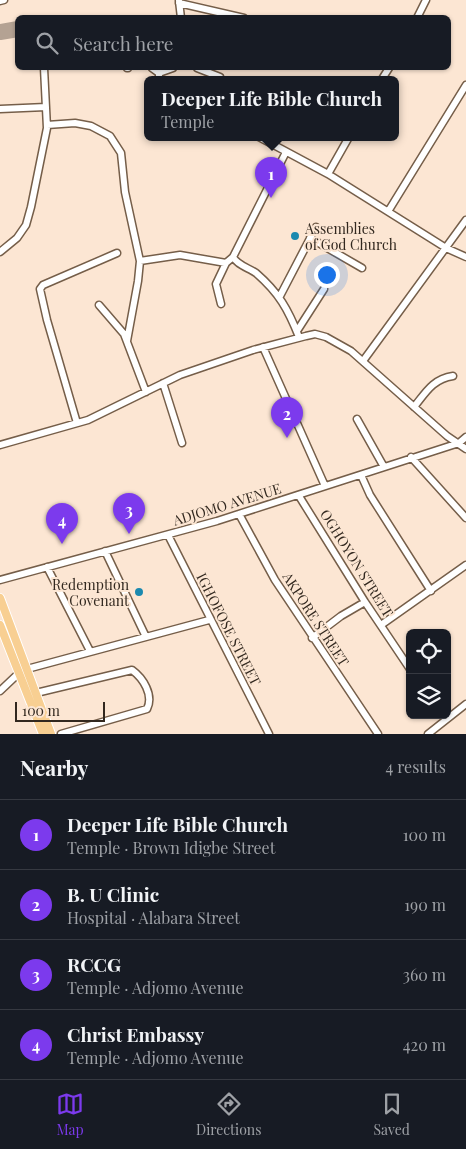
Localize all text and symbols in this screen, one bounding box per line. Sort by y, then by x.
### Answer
search box [15,15,451,70]
icon: search [33,29,61,57]
text: Search here [73,30,173,56]
popup [144,76,399,141]
text: Deeper Life Bible Church [161,85,382,111]
text: Temple [161,111,214,132]
pin: 1 [255,157,287,198]
place label: Assemblies of God Church [304,219,398,254]
marker: Assemblies of God Church [289,230,301,242]
your location [314,262,340,288]
pin: 2 [271,397,303,438]
street label: ADJOMO AVENUE [170,479,283,530]
pin: 3 [113,493,145,534]
pin: 4 [46,503,78,544]
street label: OGHOYON STREET [316,506,398,621]
street label: AKPORE STREET [278,568,354,670]
street label: IGHOFOSE STREET [192,569,266,689]
place label: Redemption Covenant [52,575,130,610]
marker: Redemption Covenant [133,586,145,598]
map controls [406,629,451,719]
button: locate [406,629,451,674]
button: layers [406,674,451,719]
scale bar [15,699,105,722]
text: 100 m [22,701,60,720]
text: Nearby [20,753,89,781]
text: 4 results [385,756,446,777]
text: Deeper Life Bible Church [67,811,288,837]
text: 1 [33,824,39,845]
text: 100 m [403,824,446,845]
text: Temple · Brown Idigbe Street [67,837,275,858]
text: B. U Clinic [67,881,159,907]
text: 2 [32,894,40,915]
text: 190 m [404,894,446,915]
text: Hospital · Alabara Street [67,907,240,928]
text: RCCG [67,951,121,977]
text: 3 [32,964,40,985]
text: 360 m [403,964,446,985]
text: Temple · Adjomo Avenue [67,977,244,998]
text: Christ Embassy [67,1021,204,1047]
text: 4 [32,1034,40,1055]
text: 420 m [403,1034,446,1055]
text: Temple · Adjomo Avenue [67,1047,244,1068]
tab: Map [56,1090,84,1139]
tab: Directions [196,1090,261,1139]
tab: Saved [374,1090,410,1139]

